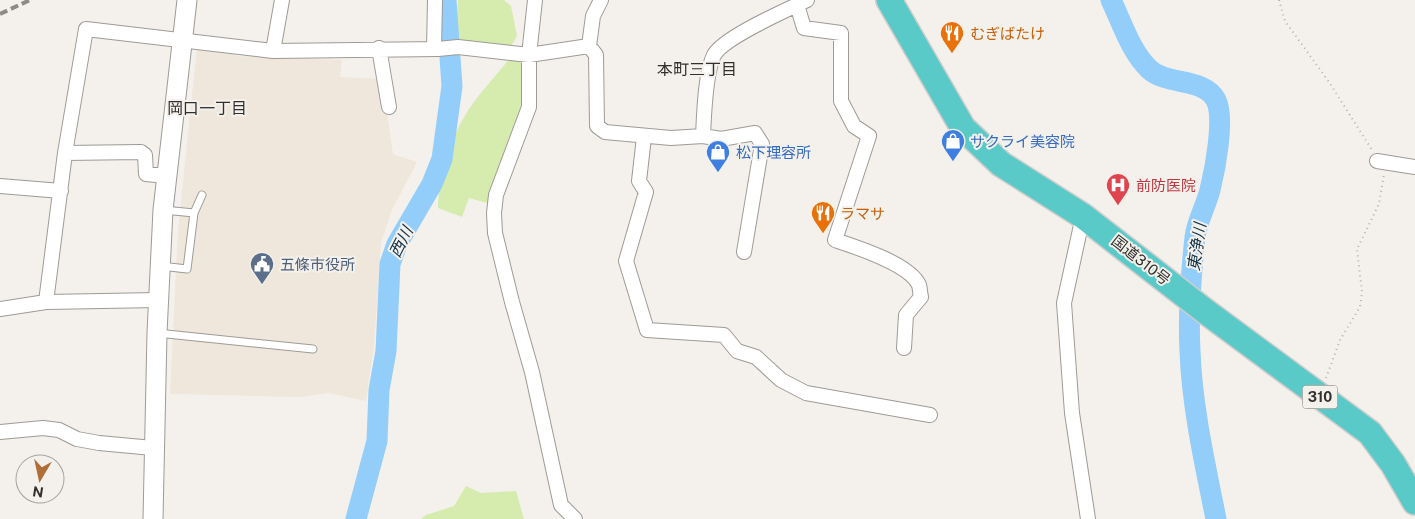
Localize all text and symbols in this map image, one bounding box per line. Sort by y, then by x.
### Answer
restaurant icon: むぎばたけ [939,20,965,54]
place label: むぎばたけ [970,25,1045,42]
district label: 本町三丁目 [657,60,737,79]
district label: 岡口一丁目 [167,99,247,118]
shop icon: サクライ美容院 [940,128,966,162]
place label: サクライ美容院 [970,133,1075,150]
shop icon: 松下理容所 [705,139,731,173]
place label: 松下理容所 [736,144,811,161]
hospital icon: 前防医院 [1105,172,1131,206]
place label: 前防医院 [1136,177,1196,194]
restaurant icon: ラマサ [810,200,836,234]
place label: ラマサ [840,205,885,222]
water label: 東浄川 [1184,220,1210,272]
water label: 西川 [385,222,418,261]
street label: 国道310号 [1108,232,1174,288]
public building icon: 五條市役所 [249,251,275,285]
place label: 五條市役所 [280,256,355,273]
road number: 310 [1302,386,1338,408]
north arrow [15,454,65,504]
text: N [31,483,45,501]

